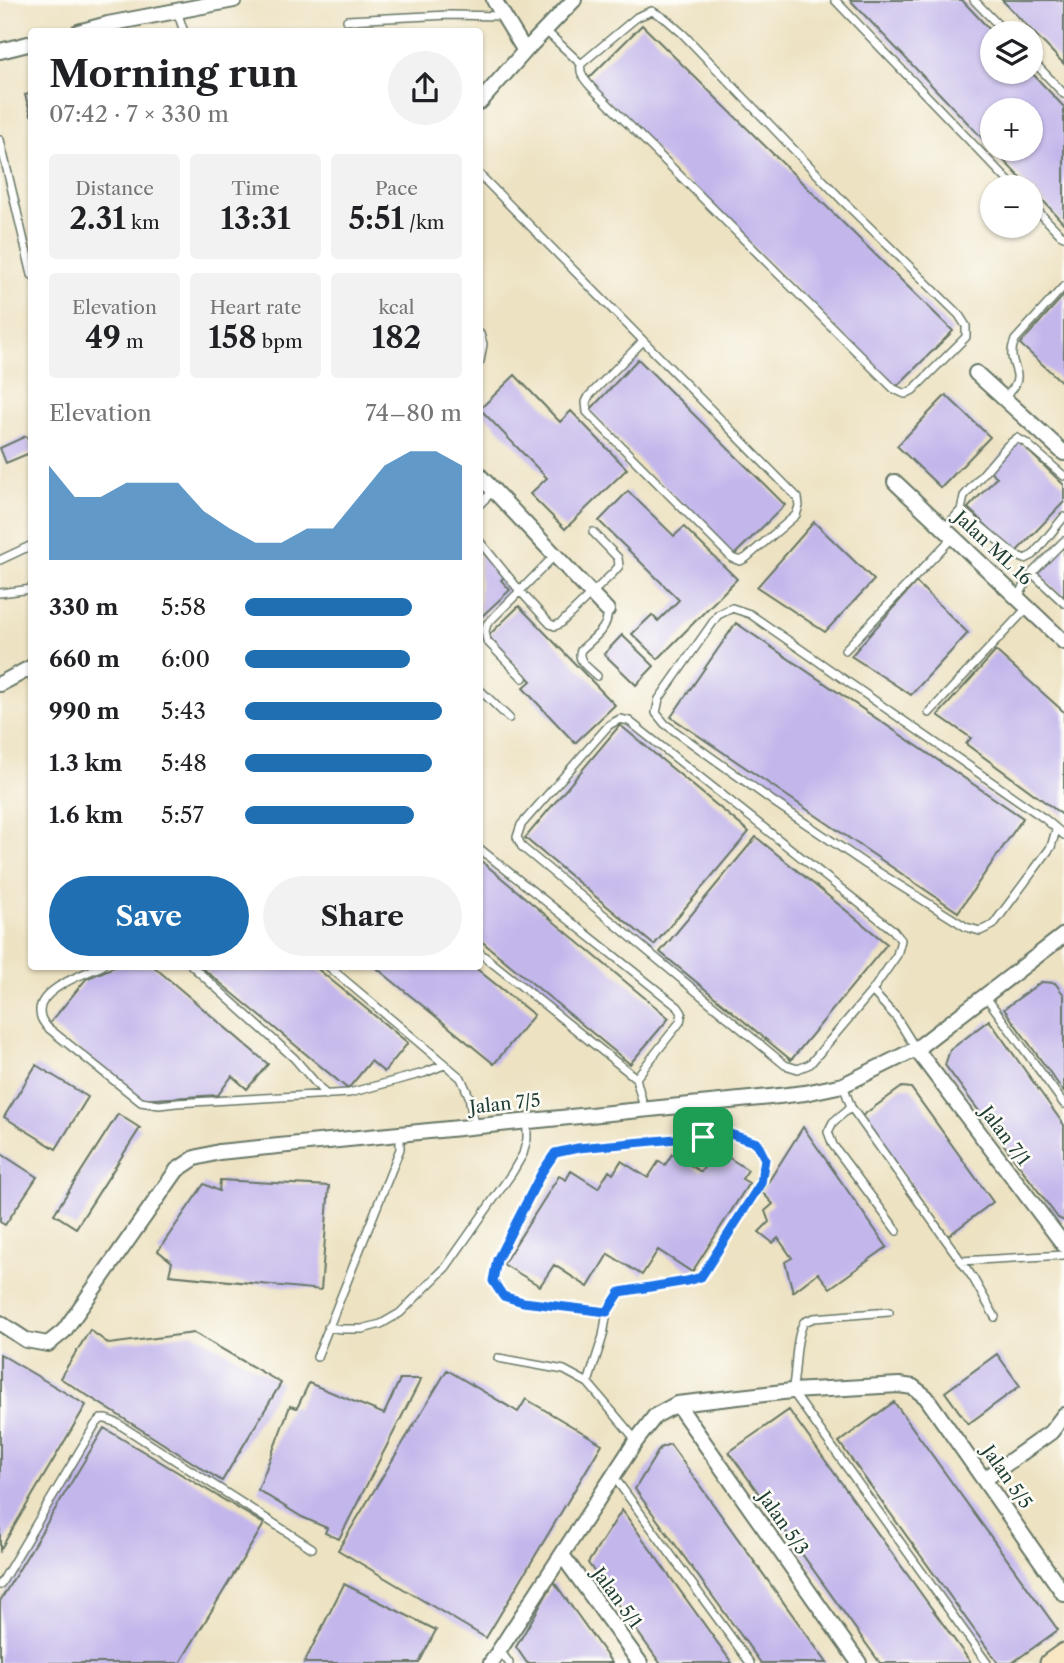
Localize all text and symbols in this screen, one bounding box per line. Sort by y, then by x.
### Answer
map controls [980,21,1043,238]
button: layers [980,21,1043,84]
text: Morning run [49,50,298,97]
button: share [388,51,462,125]
button: + [980,98,1043,161]
text: 07:42 · 7 × 330 m [49,100,229,128]
button: − [980,175,1043,238]
text: Distance [75,177,154,200]
text: Time [231,177,280,200]
text: Pace [375,177,418,200]
text: 2.31 [69,200,126,237]
text: 13:31 [221,200,290,237]
text: 5:51 [348,200,404,237]
text: km [126,211,160,234]
text: /km [404,211,445,234]
text: Elevation [72,296,157,319]
text: Heart rate [210,296,301,319]
text: kcal [379,296,414,319]
text: 49 [85,319,121,356]
text: 158 [208,319,257,356]
text: 182 [372,319,421,356]
text: m [121,330,144,353]
text: bpm [257,330,303,353]
text: Elevation [49,399,152,427]
text: 74–80 m [365,399,462,427]
street label: Jalan ML 16 [947,504,1037,590]
text: 330 m [49,593,118,621]
text: 5:58 [161,593,206,621]
text: 660 m [49,645,120,673]
text: 6:00 [161,645,210,673]
text: 990 m [49,697,120,725]
text: 5:43 [161,697,206,725]
text: 1.3 km [49,749,123,777]
text: 5:48 [161,749,207,777]
text: 1.6 km [49,801,123,829]
text: 5:57 [161,801,204,829]
button: Save [49,876,249,956]
button: Share [263,876,462,956]
street label: Jalan 7/5 [466,1089,541,1119]
street label: Jalan 7/1 [974,1099,1035,1170]
pin [673,1107,733,1167]
icon: arrive [684,1118,722,1156]
street label: Jalan 5/5 [976,1439,1037,1513]
street label: Jalan 5/3 [751,1485,813,1559]
street label: Jalan 5/1 [586,1561,647,1633]

